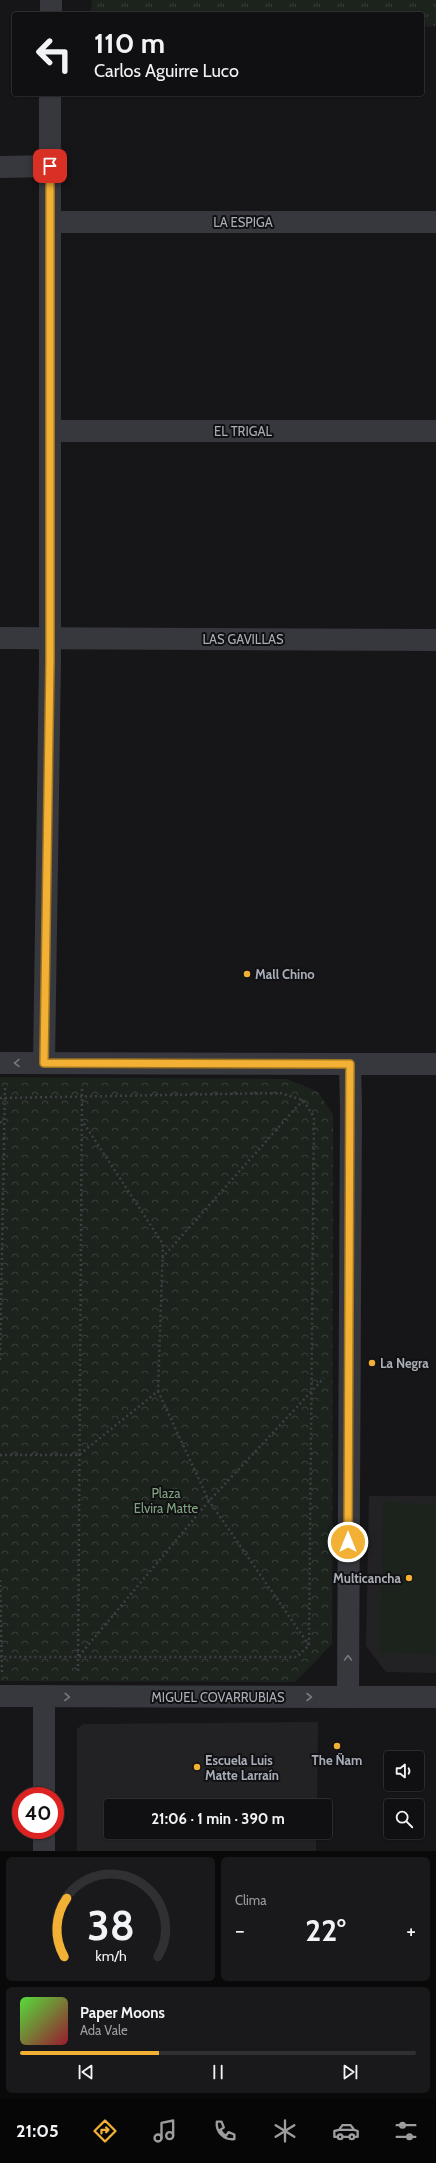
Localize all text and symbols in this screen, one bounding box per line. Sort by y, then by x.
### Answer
text: 110 m [94,26,165,60]
icon: left [28,28,80,80]
text: Carlos Aguirre Luco [94,60,239,82]
pin [33,149,67,183]
icon: arrive [39,155,61,177]
street label: LA ESPIGA [213,214,273,230]
street label: EL TRIGAL [214,423,272,439]
street label: LAS GAVILLAS [202,631,284,647]
place label: Mall Chino [255,966,315,982]
marker: Mall Chino [242,969,252,979]
one-way arrow [14,1059,20,1067]
place label: La Negra [380,1355,429,1371]
marker: La Negra [367,1358,377,1368]
park label: Plaza Elvira Matte [134,1485,199,1516]
position arrow [327,1521,369,1563]
place label: Multicancha [333,1570,402,1586]
marker: Multicancha [404,1573,414,1583]
one-way arrow [344,1655,352,1661]
street label: MIGUEL COVARRUBIAS [151,1689,285,1705]
one-way arrow [64,1693,70,1701]
one-way arrow [306,1693,312,1701]
marker: The Ñam [332,1741,342,1751]
map controls [384,1751,424,1839]
button: sound [384,1751,424,1791]
place label: Escuela Luis Matte Larraín [205,1752,279,1783]
place label: The Ñam [312,1752,362,1768]
marker: Escuela Luis Matte Larraín [192,1762,202,1772]
speed limit sign: 40 [12,1787,64,1839]
button: search [384,1799,424,1839]
text: 21:06 · 1 min · 390 m [151,1810,285,1828]
text: Clima [235,1892,266,1908]
text: 38 [87,1900,134,1950]
text: 22° [305,1912,346,1949]
text: − [235,1917,245,1944]
text: + [406,1917,416,1944]
text: km/h [95,1947,126,1965]
text: Paper Moons [80,2004,165,2022]
text: Ada Vale [80,2022,128,2038]
icon: previous [75,2061,97,2083]
icon: pause [207,2061,229,2083]
icon: next [339,2061,361,2083]
icon: directions [91,2117,119,2145]
icon: music [151,2117,179,2145]
icon: phone [211,2117,239,2145]
icon: climate [271,2117,299,2145]
icon: car [332,2117,360,2145]
icon: filters [392,2117,420,2145]
text: 21:05 [16,2120,59,2142]

